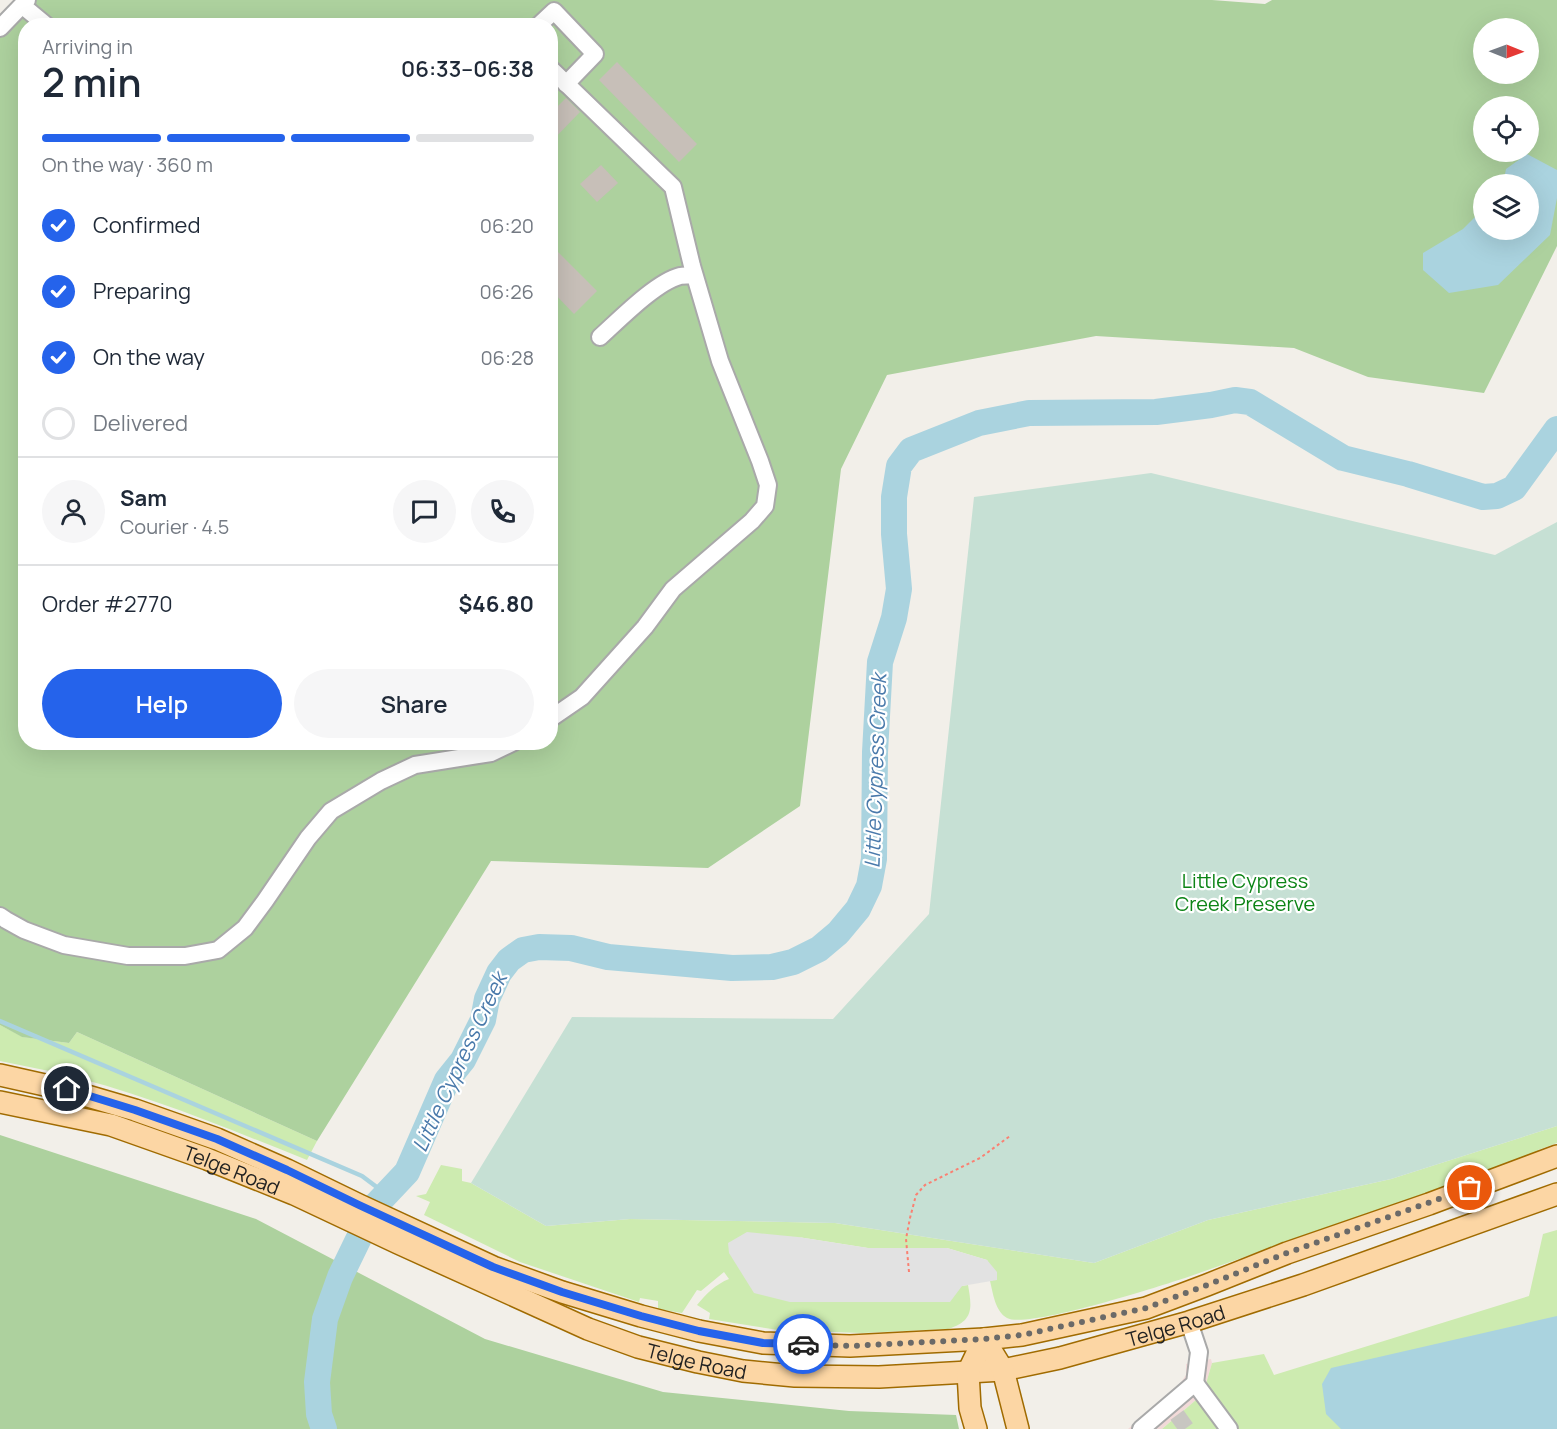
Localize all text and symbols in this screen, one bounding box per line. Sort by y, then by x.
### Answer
north arrow [1473,18,1539,84]
map controls [1473,18,1539,240]
text: Arriving in [42,33,133,60]
text: 06:33–06:38 [401,54,534,84]
text: 2 min [42,55,141,109]
button: locate [1473,96,1539,162]
text: On the way · 360 m [42,151,213,178]
button: layers [1473,174,1539,240]
icon: check [42,209,75,242]
text: Confirmed [93,210,201,240]
text: 06:20 [480,212,534,239]
icon: check [42,275,75,308]
text: Preparing [93,276,191,306]
text: 06:26 [480,278,534,305]
icon: check [42,341,75,374]
text: On the way [93,342,205,372]
text: 06:28 [480,344,534,371]
text: Delivered [93,408,188,438]
button: person [42,480,105,543]
button: chat [393,480,456,543]
button: phone [471,480,534,543]
text: Sam [120,483,167,513]
text: Courier · 4.5 [120,513,229,540]
text: Order #2770 [42,589,173,619]
text: $46.80 [458,589,534,619]
button: Help [42,669,282,738]
button: Share [294,669,534,738]
water label: Little Cypress Creek [858,671,892,869]
park label: Little Cypress Creek Preserve [1175,867,1315,917]
water label: Little Cypress Creek [405,966,514,1156]
pin [41,1063,92,1114]
icon: home [50,1072,83,1105]
street label: Telge Road [180,1138,284,1201]
pin [1444,1162,1495,1213]
icon: bag [1453,1171,1486,1204]
street label: Telge Road [1123,1298,1228,1352]
courier [773,1314,833,1374]
icon: car [787,1328,820,1361]
street label: Telge Road [644,1336,749,1385]

